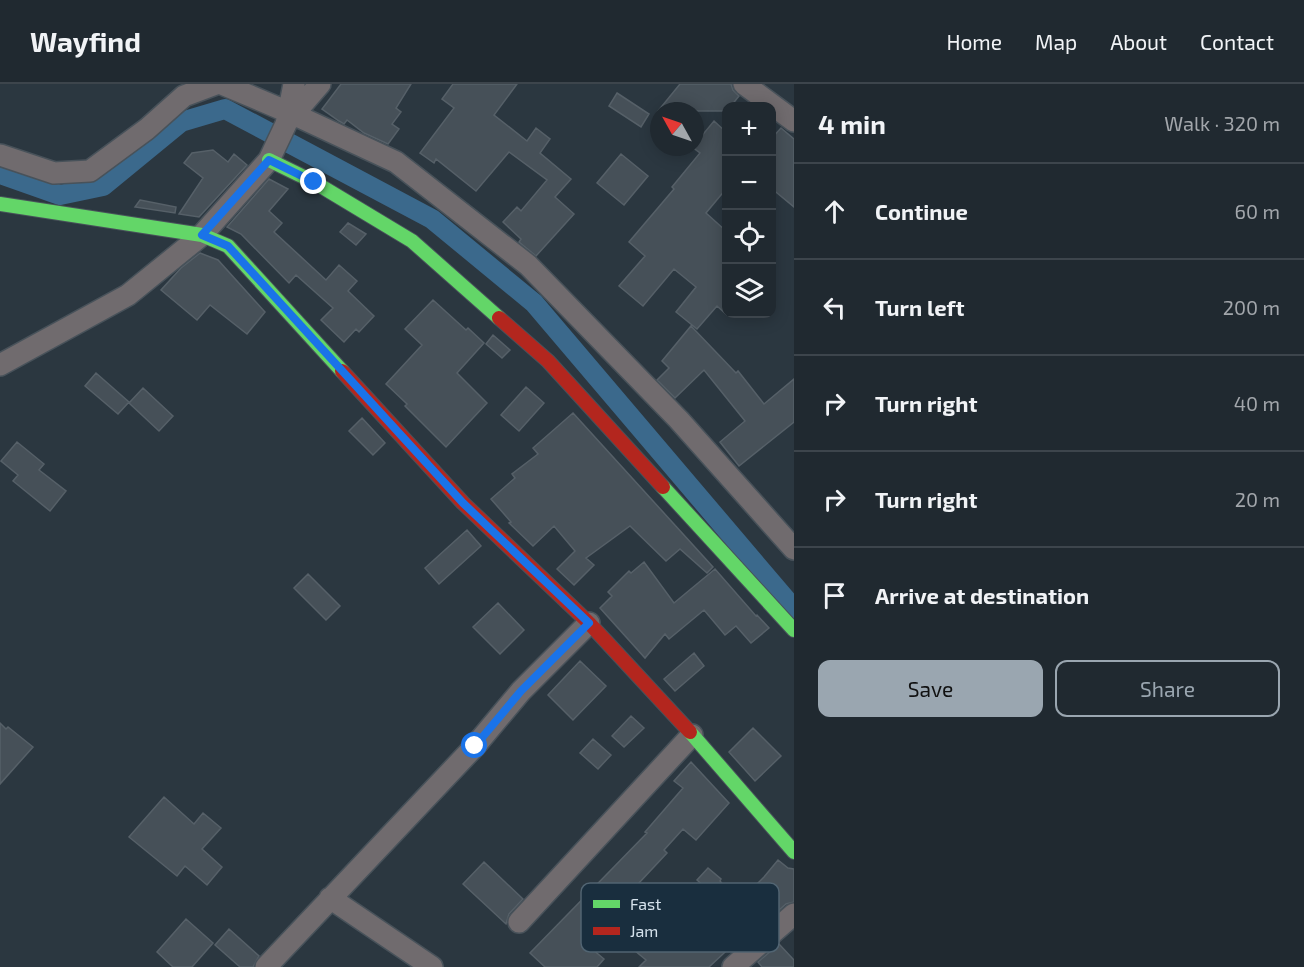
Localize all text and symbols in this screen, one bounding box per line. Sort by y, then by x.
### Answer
text: Wayfind [30,24,141,58]
text: Home [946,29,1002,54]
text: Map [1035,29,1077,54]
text: About [1110,29,1167,54]
text: Contact [1200,29,1274,54]
north arrow [650,102,704,156]
map controls [722,102,776,318]
button: + [722,102,776,156]
text: 4 min [818,108,886,139]
text: Walk · 320 m [1164,111,1280,135]
button: − [722,156,776,210]
route end [300,168,326,194]
icon: ahead [818,195,851,228]
text: Continue [875,198,968,224]
text: 60 m [1235,199,1280,223]
button: locate [722,210,776,264]
button: layers [722,264,776,318]
icon: left [818,291,851,324]
text: Turn left [875,294,964,320]
text: 200 m [1223,295,1280,319]
icon: right [818,387,851,420]
text: Turn right [875,390,977,416]
text: 40 m [1234,391,1280,415]
icon: right [818,483,851,516]
text: Turn right [875,486,977,512]
text: 20 m [1235,487,1280,511]
icon: arrive [818,579,851,612]
text: Arrive at destination [875,582,1089,608]
button: Save [818,660,1043,717]
button: Share [1055,660,1280,717]
route start [461,732,487,758]
legend [581,883,779,952]
text: Fast [630,894,661,913]
text: Jam [630,921,658,940]

